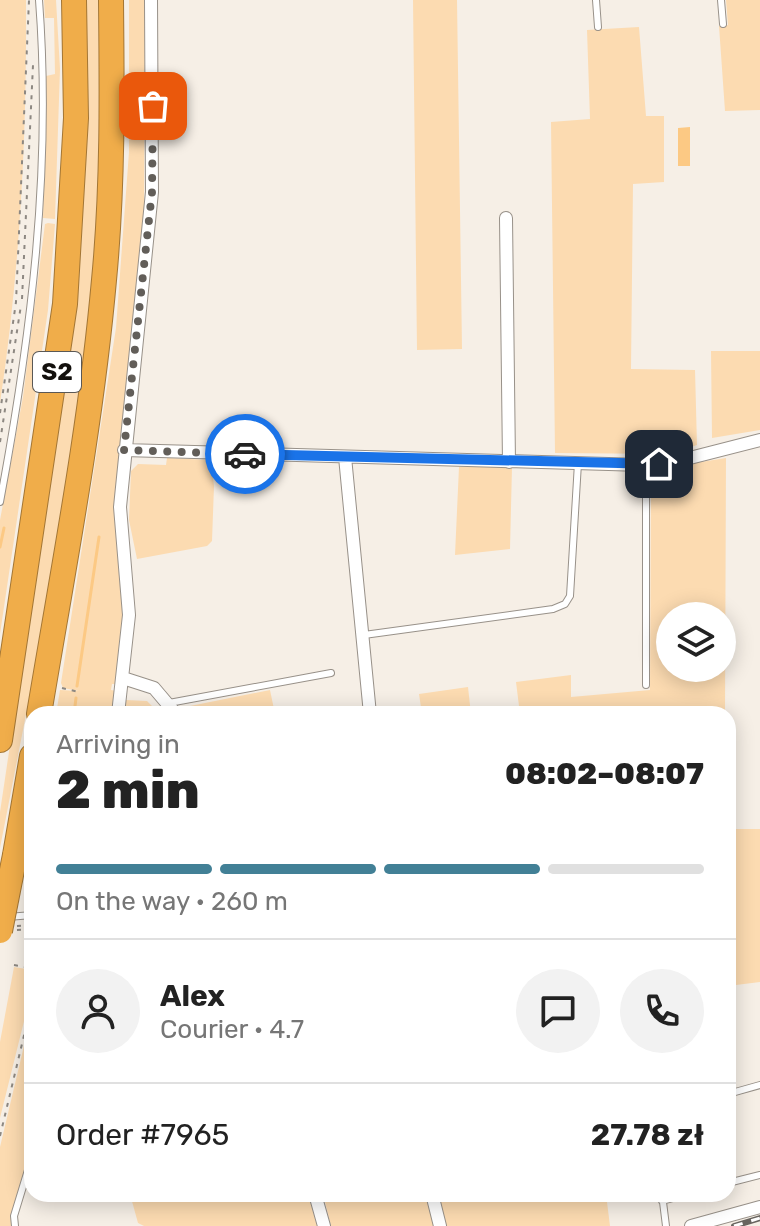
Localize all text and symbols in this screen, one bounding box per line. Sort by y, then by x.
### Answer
pin [119,72,187,140]
icon: bag [131,84,175,128]
road number: S2 [33,352,81,392]
courier [205,414,285,494]
pin [625,430,693,498]
icon: car [223,432,267,476]
icon: home [637,442,681,486]
map controls [656,602,736,682]
button: layers [656,602,736,682]
text: Arriving in [56,729,180,760]
text: 08:02–08:07 [505,756,704,792]
text: 2 min [56,759,200,821]
text: On the way · 260 m [56,886,288,917]
button: person [56,969,140,1053]
button: chat [516,969,600,1053]
button: phone [620,969,704,1053]
text: Alex [160,978,225,1014]
text: Courier · 4.7 [160,1014,304,1045]
text: Order #7965 [56,1117,229,1153]
text: 27.78 zł [591,1117,704,1153]

